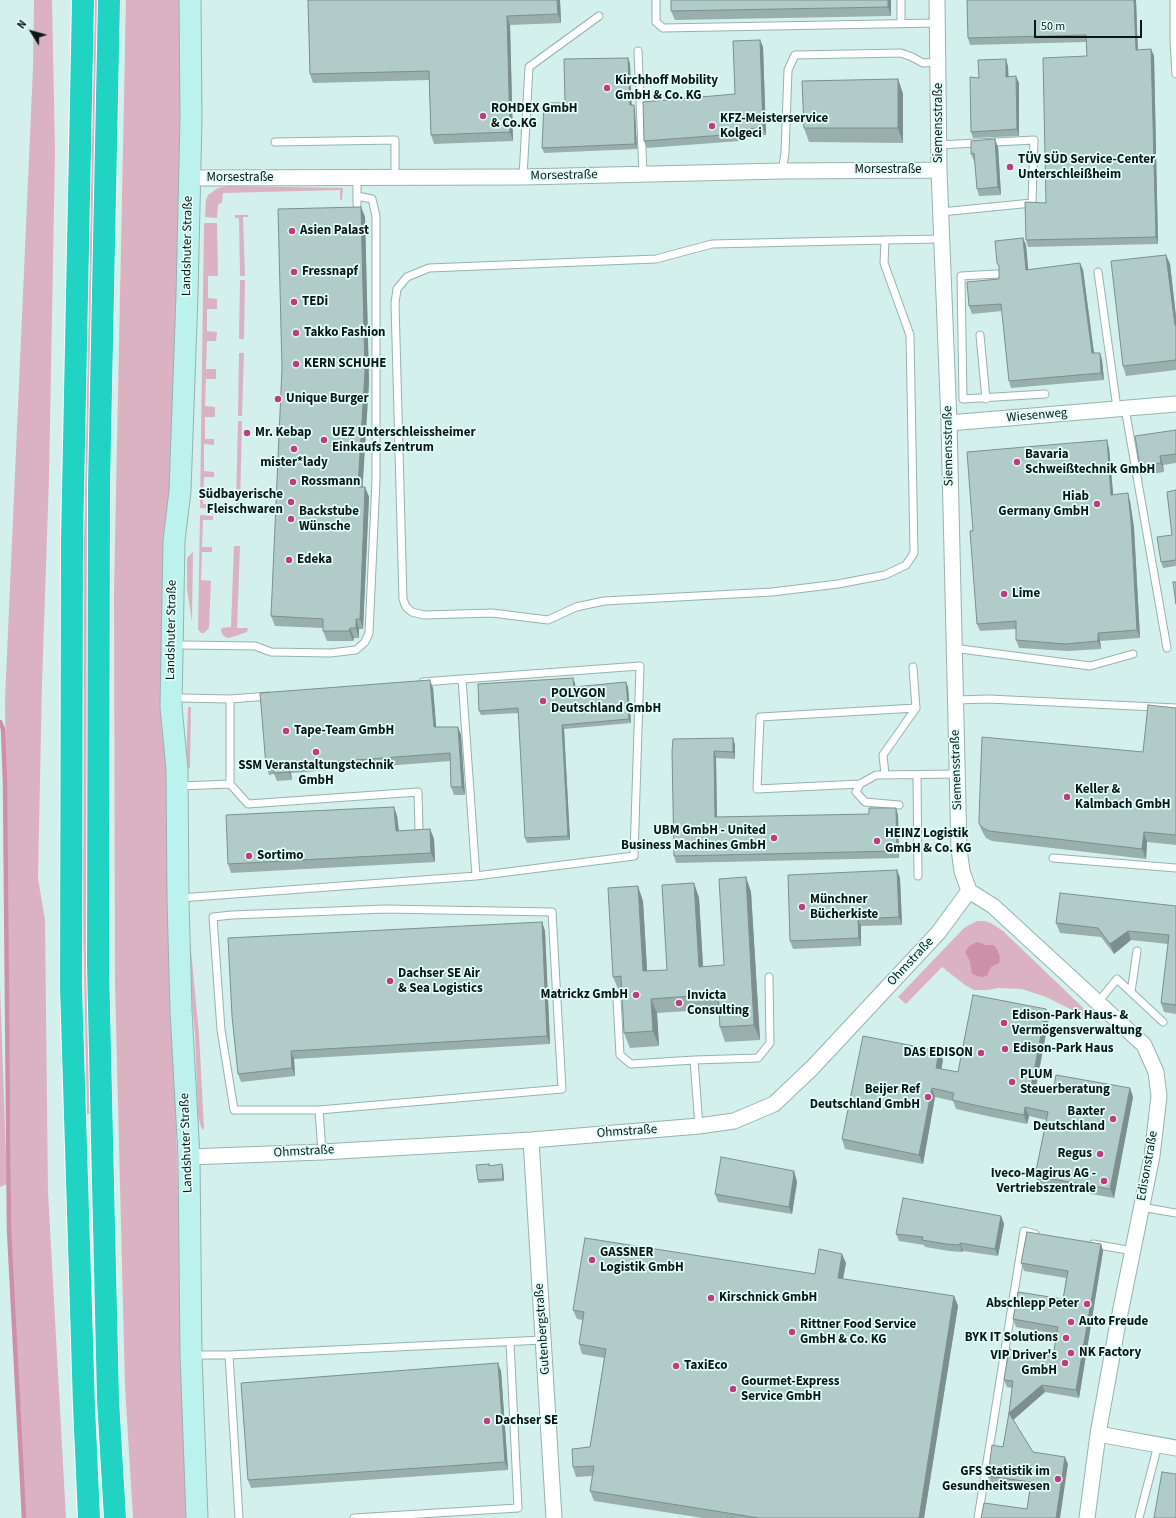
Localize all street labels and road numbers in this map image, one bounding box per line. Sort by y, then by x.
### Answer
street label: Siemensstraße [931,83,947,163]
street label: Morsestraße [854,162,922,178]
street label: Morsestraße [530,168,598,184]
street label: Morsestraße [206,170,274,186]
street label: Landshuter Straße [179,196,197,296]
street label: Siemensstraße [940,406,958,486]
street label: Wiesenweg [1006,406,1068,426]
street label: Landshuter Straße [163,580,181,680]
street label: Siemensstraße [948,729,966,811]
street label: Ohmstraße [885,934,937,990]
street label: Landshuter Straße [177,1093,197,1193]
street label: Ohmstraße [596,1122,658,1142]
street label: Edisonstraße [1134,1130,1162,1202]
street label: Ohmstraße [273,1143,335,1161]
street label: Gutenbergstraße [532,1283,554,1375]

